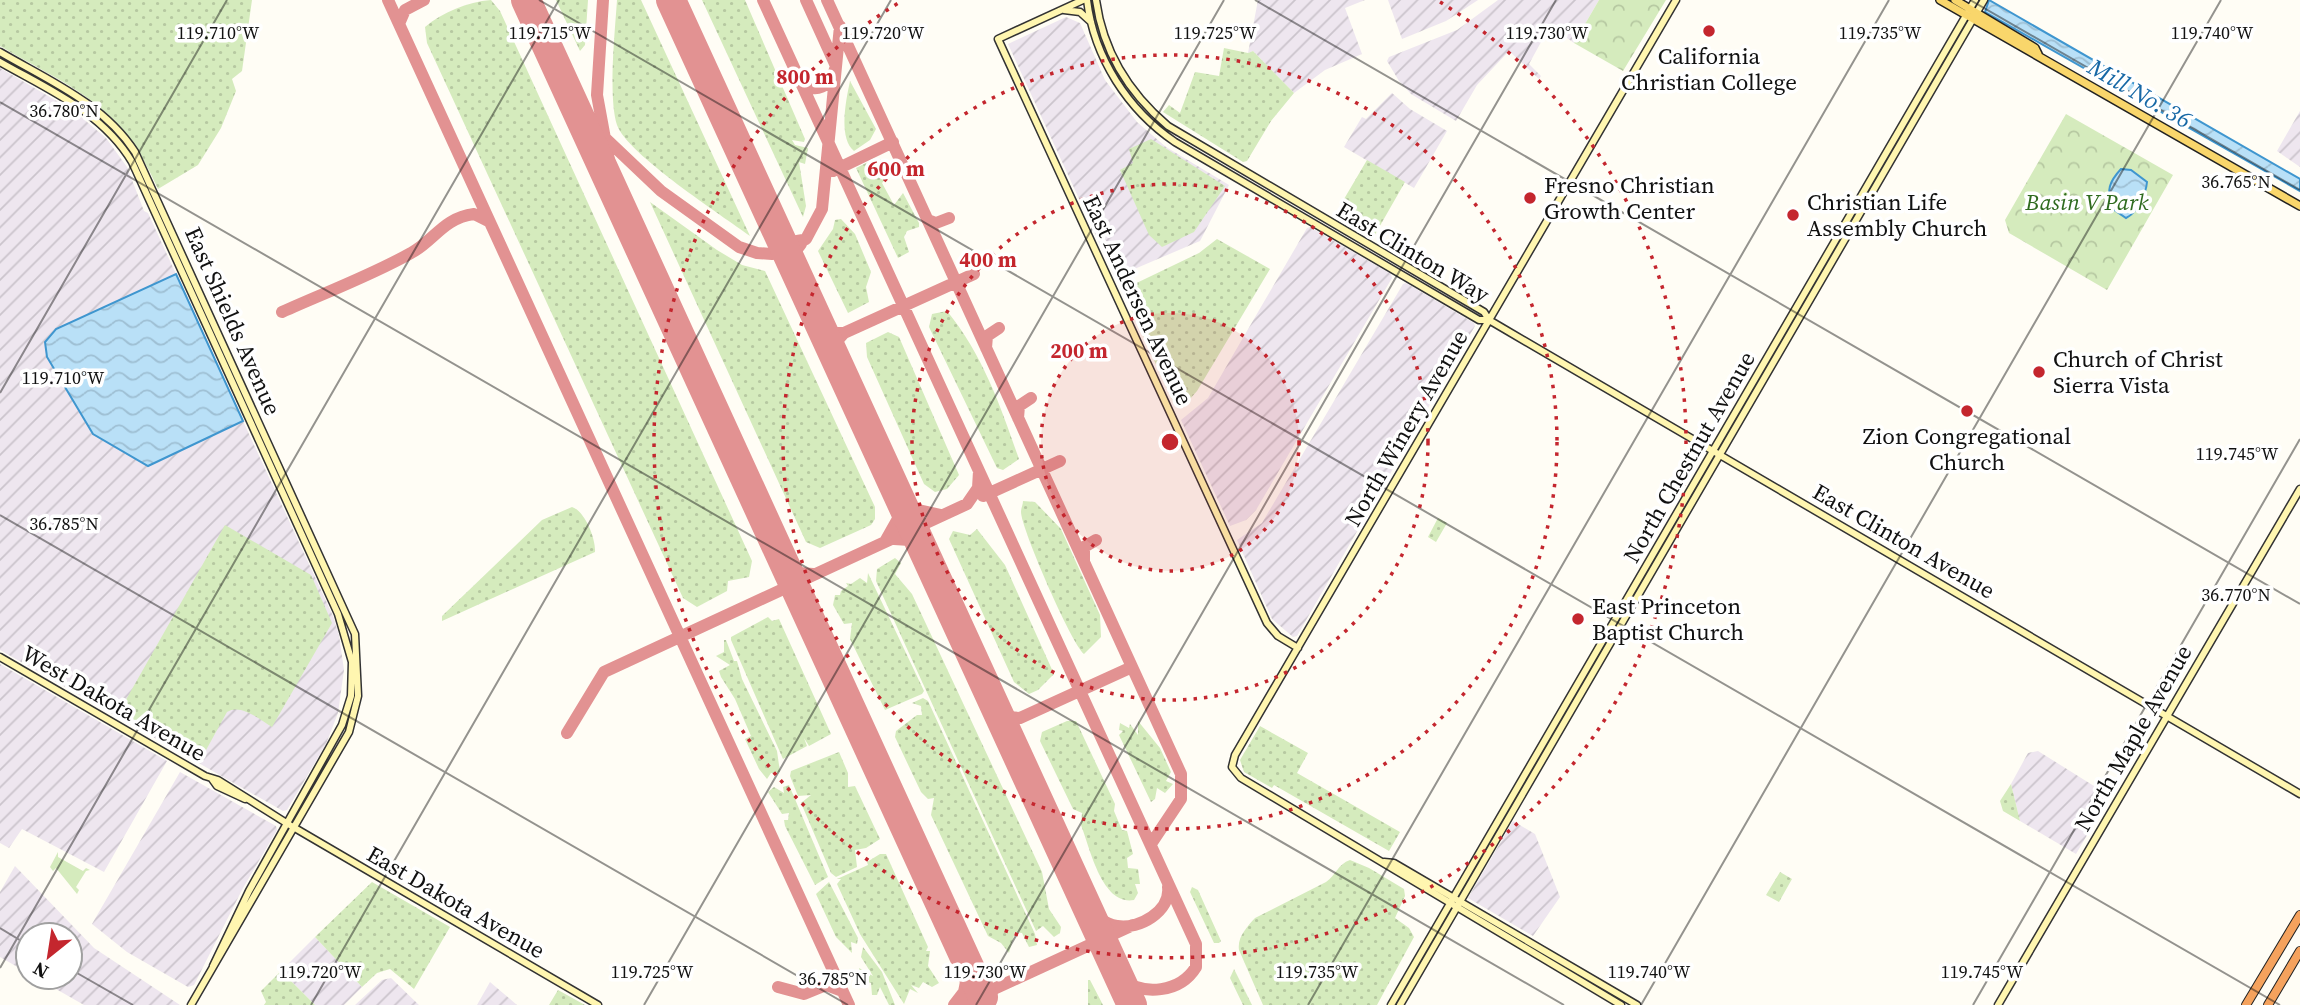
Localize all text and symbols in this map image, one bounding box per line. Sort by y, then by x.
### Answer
text: 119.710°W [177,20,260,45]
text: 119.715°W [509,20,592,45]
text: 119.720°W [842,20,925,45]
text: 119.725°W [1174,20,1257,45]
text: 119.730°W [1506,20,1589,45]
text: 119.735°W [1839,20,1922,45]
text: 119.740°W [2171,20,2254,45]
marker: California Christian College [1701,23,1717,39]
place label: California Christian College [1621,40,1797,98]
water label: Mill No. 36 [2081,50,2198,136]
text: 800 m [776,62,834,91]
text: 36.780°N [29,98,99,123]
text: 600 m [867,154,925,183]
place label: Fresno Christian Growth Center [1544,169,1715,227]
text: 36.765°N [2201,169,2271,194]
place label: Christian Life Assembly Church [1807,186,1988,244]
park label: Basin V Park [2024,186,2149,218]
street label: East Andersen Avenue [1075,190,1201,410]
marker: Fresno Christian Growth Center [1522,190,1538,206]
street label: East Clinton Way [1331,194,1496,310]
marker: Christian Life Assembly Church [1785,207,1801,223]
street label: East Shields Avenue [177,222,289,420]
text: 400 m [959,245,1017,274]
street label: North Winery Avenue [1337,324,1475,532]
text: 200 m [1050,336,1108,365]
place label: Church of Christ Sierra Vista [2053,343,2223,401]
street label: North Chestnut Avenue [1615,345,1763,569]
marker: Church of Christ Sierra Vista [2031,364,2047,380]
text: 119.710°W [22,365,105,390]
marker: Zion Congregational Church [1959,403,1975,419]
place label: Zion Congregational Church [1863,420,2071,478]
centre of rings [1158,430,1182,454]
text: 119.745°W [2196,441,2279,466]
street label: East Clinton Avenue [1807,476,2001,606]
text: 36.785°N [29,511,99,536]
text: 36.770°N [2201,582,2271,607]
place label: East Princeton Baptist Church [1592,590,1744,648]
marker: East Princeton Baptist Church [1570,611,1586,627]
street label: West Dakota Avenue [16,637,212,769]
street label: North Maple Avenue [2067,639,2199,837]
street label: East Dakota Avenue [361,838,551,966]
north arrow [14,921,84,991]
text: N [28,956,53,985]
text: 119.720°W [279,959,362,984]
text: 119.725°W [611,959,694,984]
text: 119.730°W [944,959,1027,984]
text: 119.735°W [1276,959,1359,984]
text: 119.740°W [1608,959,1691,984]
text: 119.745°W [1941,959,2024,984]
text: 36.785°N [798,966,868,991]

